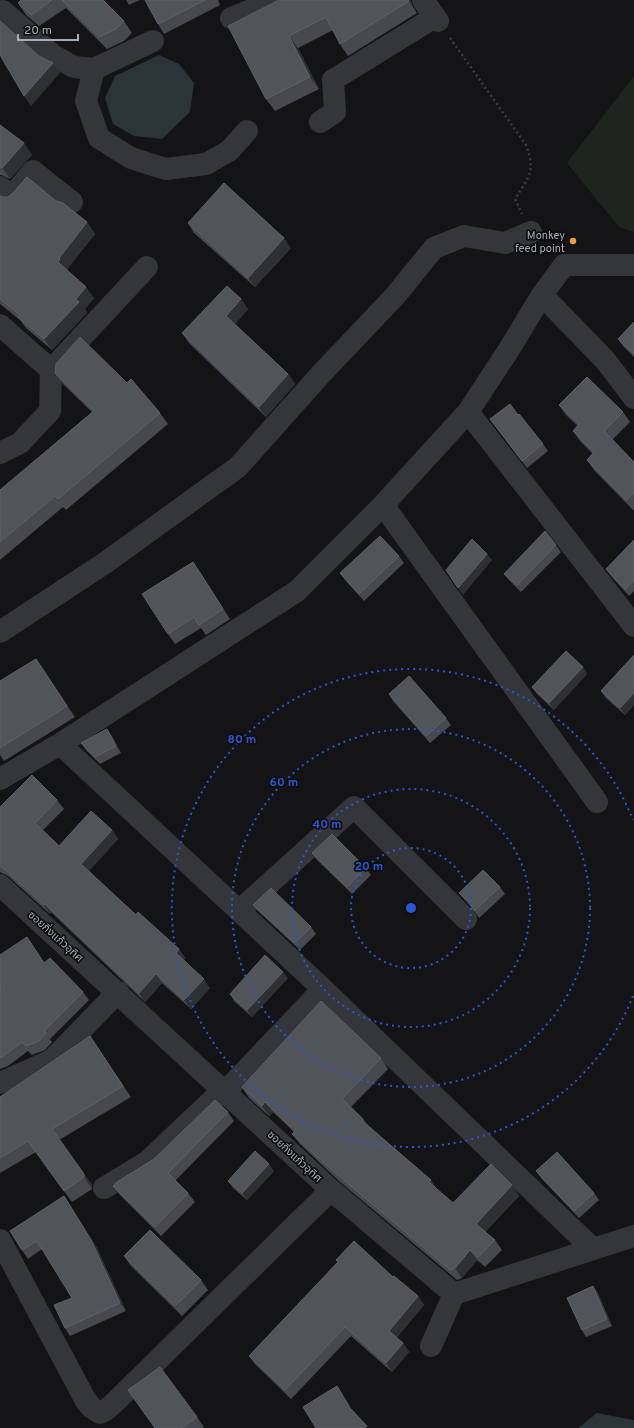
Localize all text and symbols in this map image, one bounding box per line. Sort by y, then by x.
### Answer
scale bar [18,16,78,42]
text: 20 m [24,23,52,39]
place label: Monkey feed point [515,229,565,256]
marker: Monkey feed point [568,236,578,246]
text: 80 m [228,732,256,748]
text: 60 m [270,775,298,791]
text: 40 m [312,817,342,833]
text: 20 m [355,859,383,875]
centre of rings [404,901,418,915]
street label: ซอยกิ่งแก้วอุทิศ [25,907,87,965]
street label: ซอยกิ่งแก้วอุทิศ [264,1127,326,1186]

